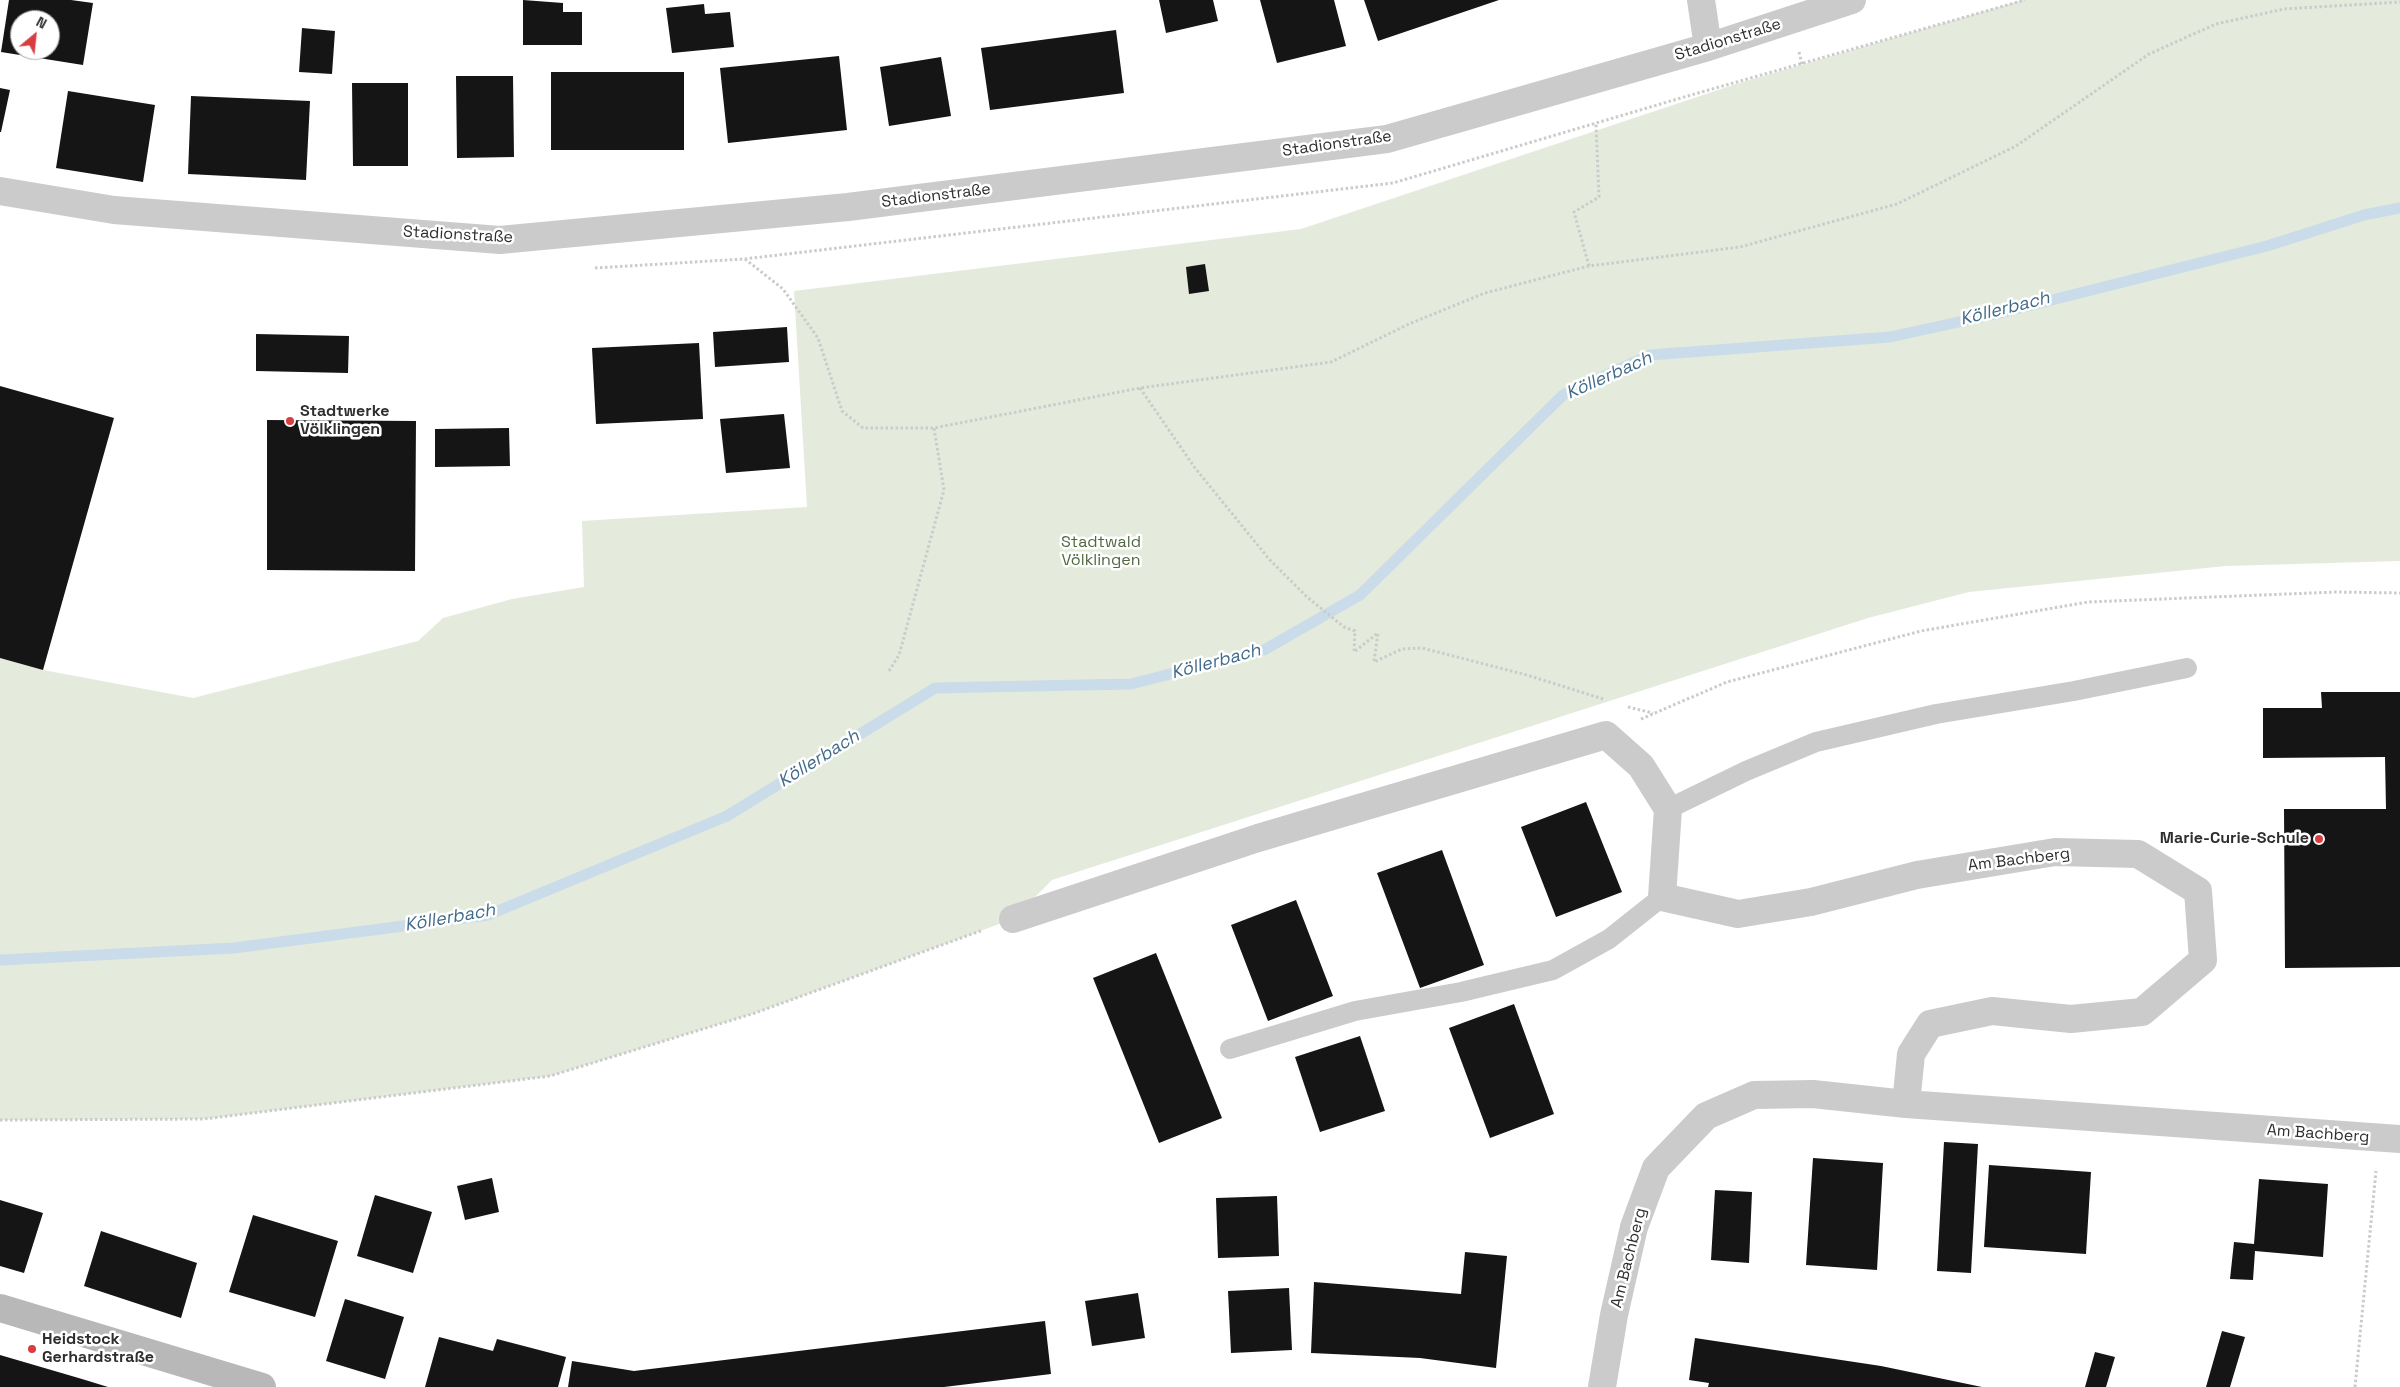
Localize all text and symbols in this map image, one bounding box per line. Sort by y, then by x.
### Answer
north arrow [10,10,60,60]
text: N [33,12,50,33]
street label: Stadionstraße [1673,15,1783,65]
street label: Stadionstraße [1281,127,1393,161]
street label: Stadionstraße [880,180,992,212]
street label: Stadionstraße [403,223,513,247]
water label: Köllerbach [1958,287,2052,331]
water label: Köllerbach [1563,348,1655,404]
place label: Stadtwerke Völklingen [300,402,389,440]
marker: Stadtwerke Völklingen [284,415,296,427]
park label: Stadtwald Völklingen [1061,533,1141,571]
water label: Köllerbach [1169,640,1263,684]
water label: Köllerbach [774,726,864,792]
place label: Marie-Curie-Schule [2160,829,2309,849]
marker: Marie-Curie-Schule [2313,833,2325,845]
street label: Am Bachberg [1967,844,2071,876]
water label: Köllerbach [403,899,497,937]
street label: Am Bachberg [2266,1121,2370,1147]
street label: Am Bachberg [1607,1206,1651,1310]
place label: Heidstock Gerhardstraße [42,1330,154,1368]
marker: Heidstock Gerhardstraße [26,1343,38,1355]

